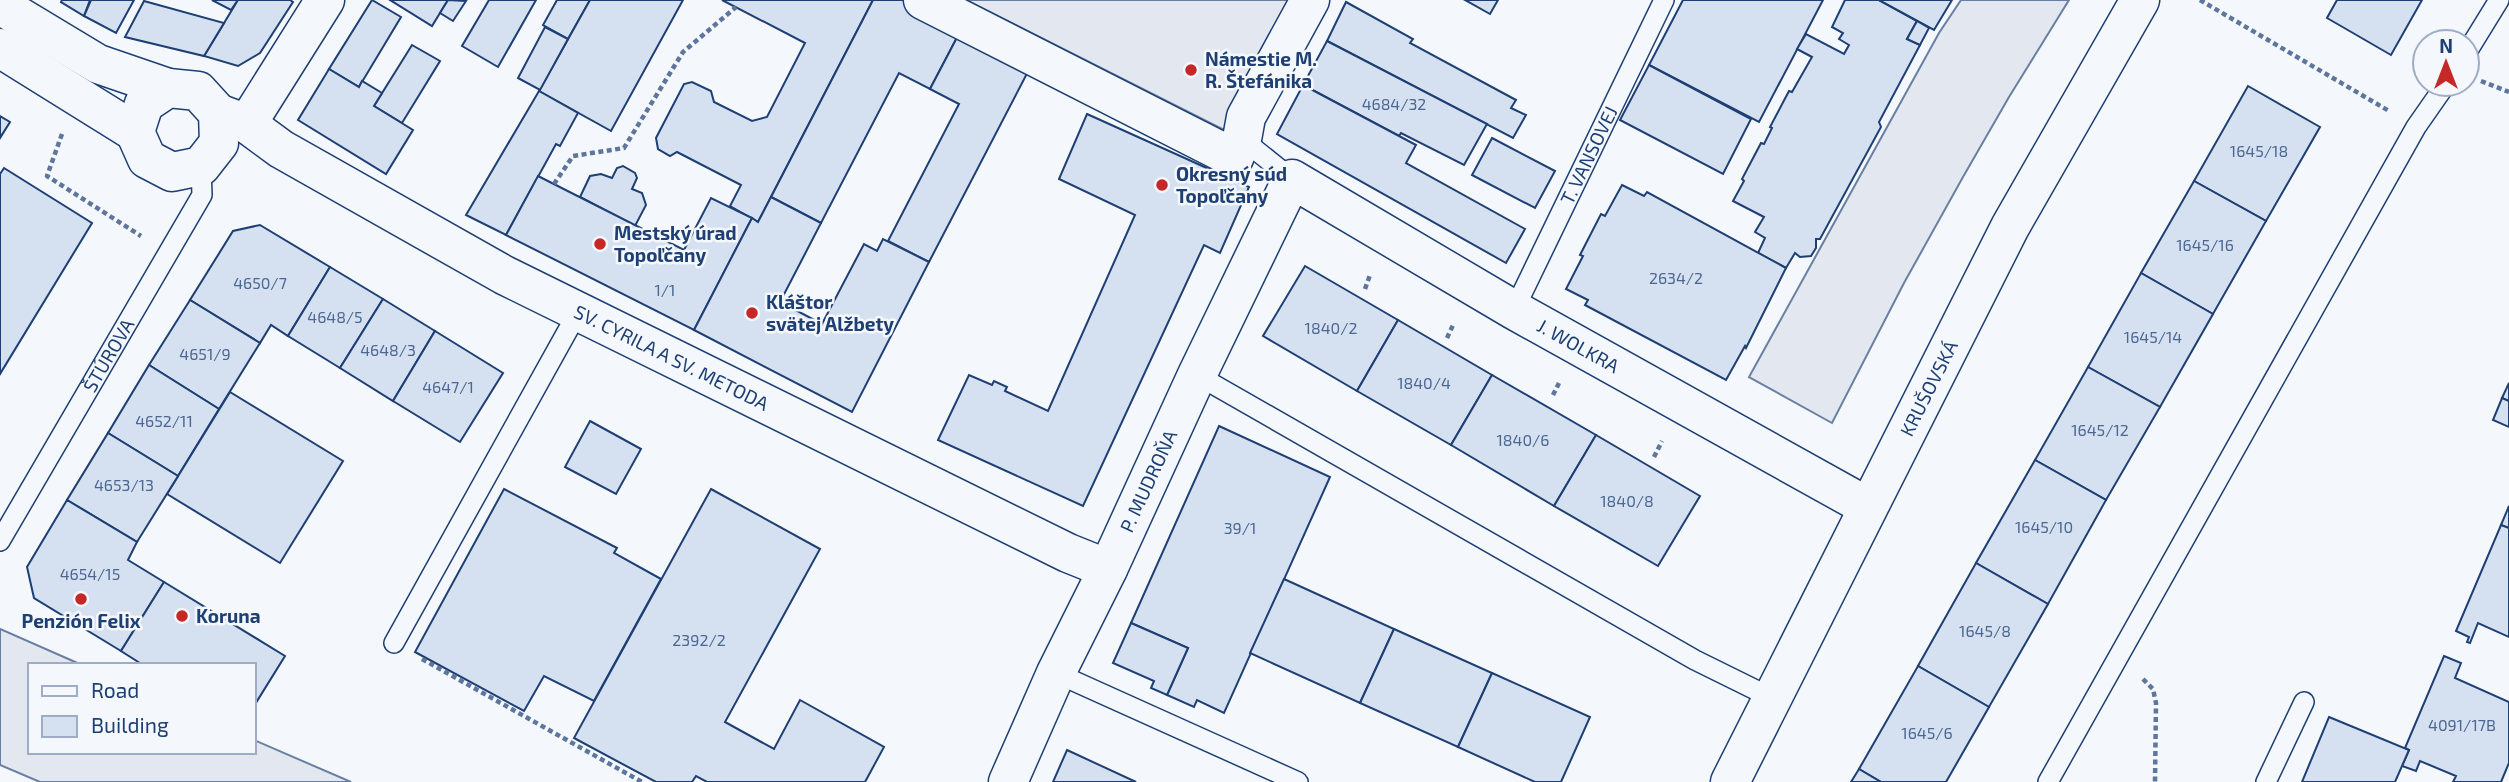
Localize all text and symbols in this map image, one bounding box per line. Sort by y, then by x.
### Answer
north arrow [2411,28,2481,98]
text: N [2439,34,2453,57]
place label: Námestie M. R. Štefánika [1205,47,1317,92]
marker: Námestie M. R. Štefánika [1183,62,1199,78]
house number: 4684/32 [1362,94,1426,113]
street label: T. VANSOVEJ [1555,102,1622,208]
house number: 1645/18 [2230,141,2288,160]
place label: Okresný súd Topoľčany [1176,162,1287,208]
marker: Okresný súd Topoľčany [1154,177,1170,193]
place label: Mestský úrad Topoľčany [614,221,737,267]
house number: 1645/16 [2176,235,2234,254]
marker: Mestský úrad Topoľčany [592,236,608,252]
house number: 2634/2 [1649,268,1703,287]
house number: 4650/7 [233,273,287,292]
house number: 1/1 [654,280,676,299]
place label: Kláštor svätej Alžbety [766,290,894,336]
street label: SV. CYRILA A SV. METODA [571,299,773,415]
marker: Kláštor svätej Alžbety [744,305,760,321]
house number: 4648/5 [307,307,363,326]
street label: J. WOLKRA [1534,313,1624,377]
street label: ŠTÚROVA [77,314,139,396]
house number: 1840/2 [1305,318,1357,337]
house number: 1645/14 [2124,327,2182,346]
street label: KRUŠOVSKÁ [1894,336,1962,440]
house number: 4648/3 [360,340,416,359]
house number: 4651/9 [179,344,231,363]
house number: 1840/4 [1397,373,1451,392]
house number: 4647/1 [422,377,474,396]
house number: 4652/11 [135,411,193,430]
house number: 1645/12 [2071,420,2129,439]
street label: P. MUDROŇA [1114,426,1181,536]
house number: 1840/6 [1497,430,1550,449]
house number: 4653/13 [94,475,154,494]
house number: 1840/8 [1600,491,1654,510]
house number: 1645/10 [2015,517,2073,536]
house number: 39/1 [1224,518,1256,537]
house number: 4654/15 [60,564,120,583]
marker: Penzión Felix [73,591,89,607]
place label: Koruna [196,604,261,627]
marker: Koruna [174,608,190,624]
place label: Penzión Felix [21,609,141,632]
house number: 1645/8 [1959,621,2011,640]
house number: 2392/2 [672,630,726,649]
legend [28,663,256,754]
text: Road [91,677,139,702]
text: Building [91,712,169,737]
house number: 4091/17B [2428,715,2496,734]
house number: 1645/6 [1901,723,1953,742]

